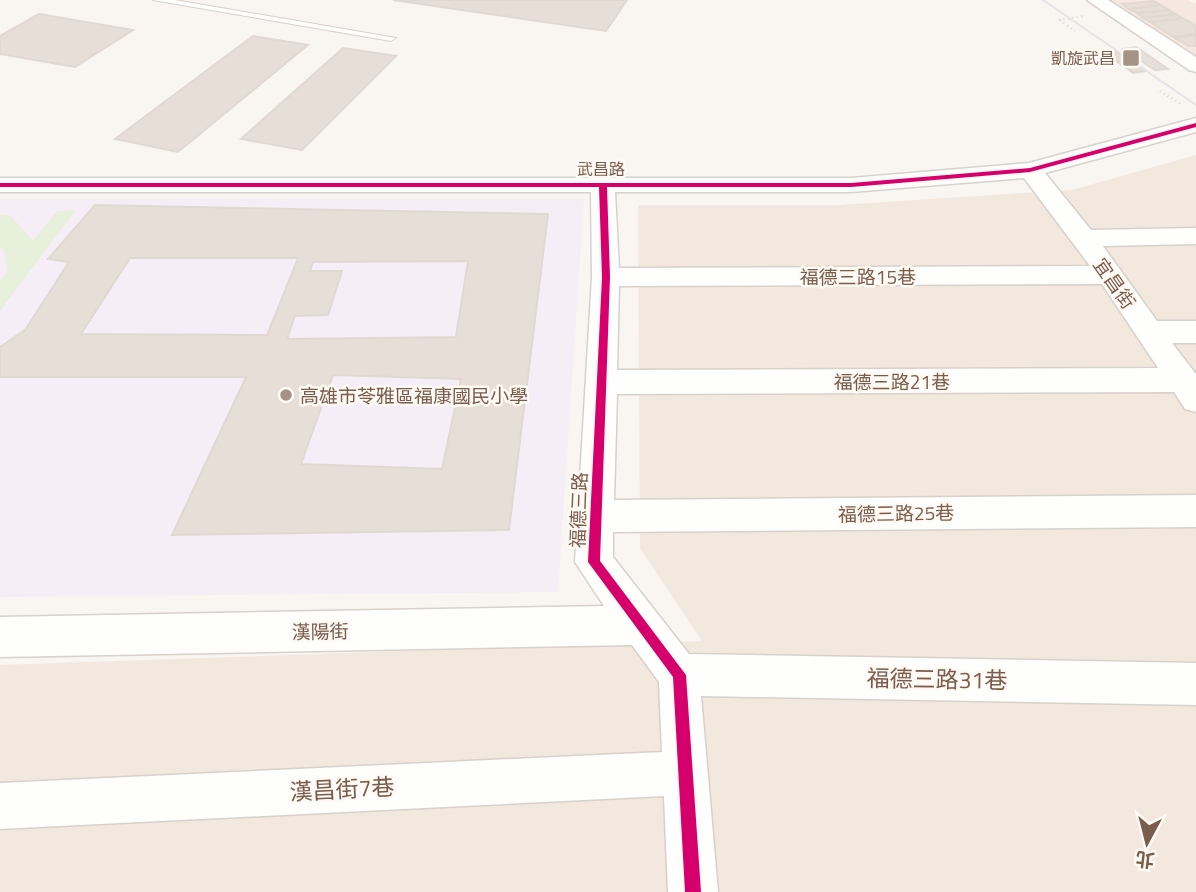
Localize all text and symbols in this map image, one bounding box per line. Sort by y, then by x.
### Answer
place label: 凱旋武昌 [1051,46,1115,70]
marker: 凱旋武昌 [1121,48,1141,68]
street label: 武昌路 [577,157,625,181]
street label: 宜昌街 [1087,251,1143,315]
street label: 福德三路15巷 [800,262,916,291]
street label: 福德三路21巷 [834,367,950,396]
place label: 高雄市苓雅區福康國民小學 [300,381,528,410]
marker: 高雄市苓雅區福康國民小學 [278,387,294,403]
street label: 福德三路 [562,472,594,548]
street label: 福德三路25巷 [838,497,954,529]
street label: 漢陽街 [291,616,349,646]
street label: 福德三路31巷 [866,660,1008,698]
street label: 漢昌街7巷 [289,769,395,809]
north arrow [1112,808,1182,878]
text: 北 [1134,845,1156,876]

